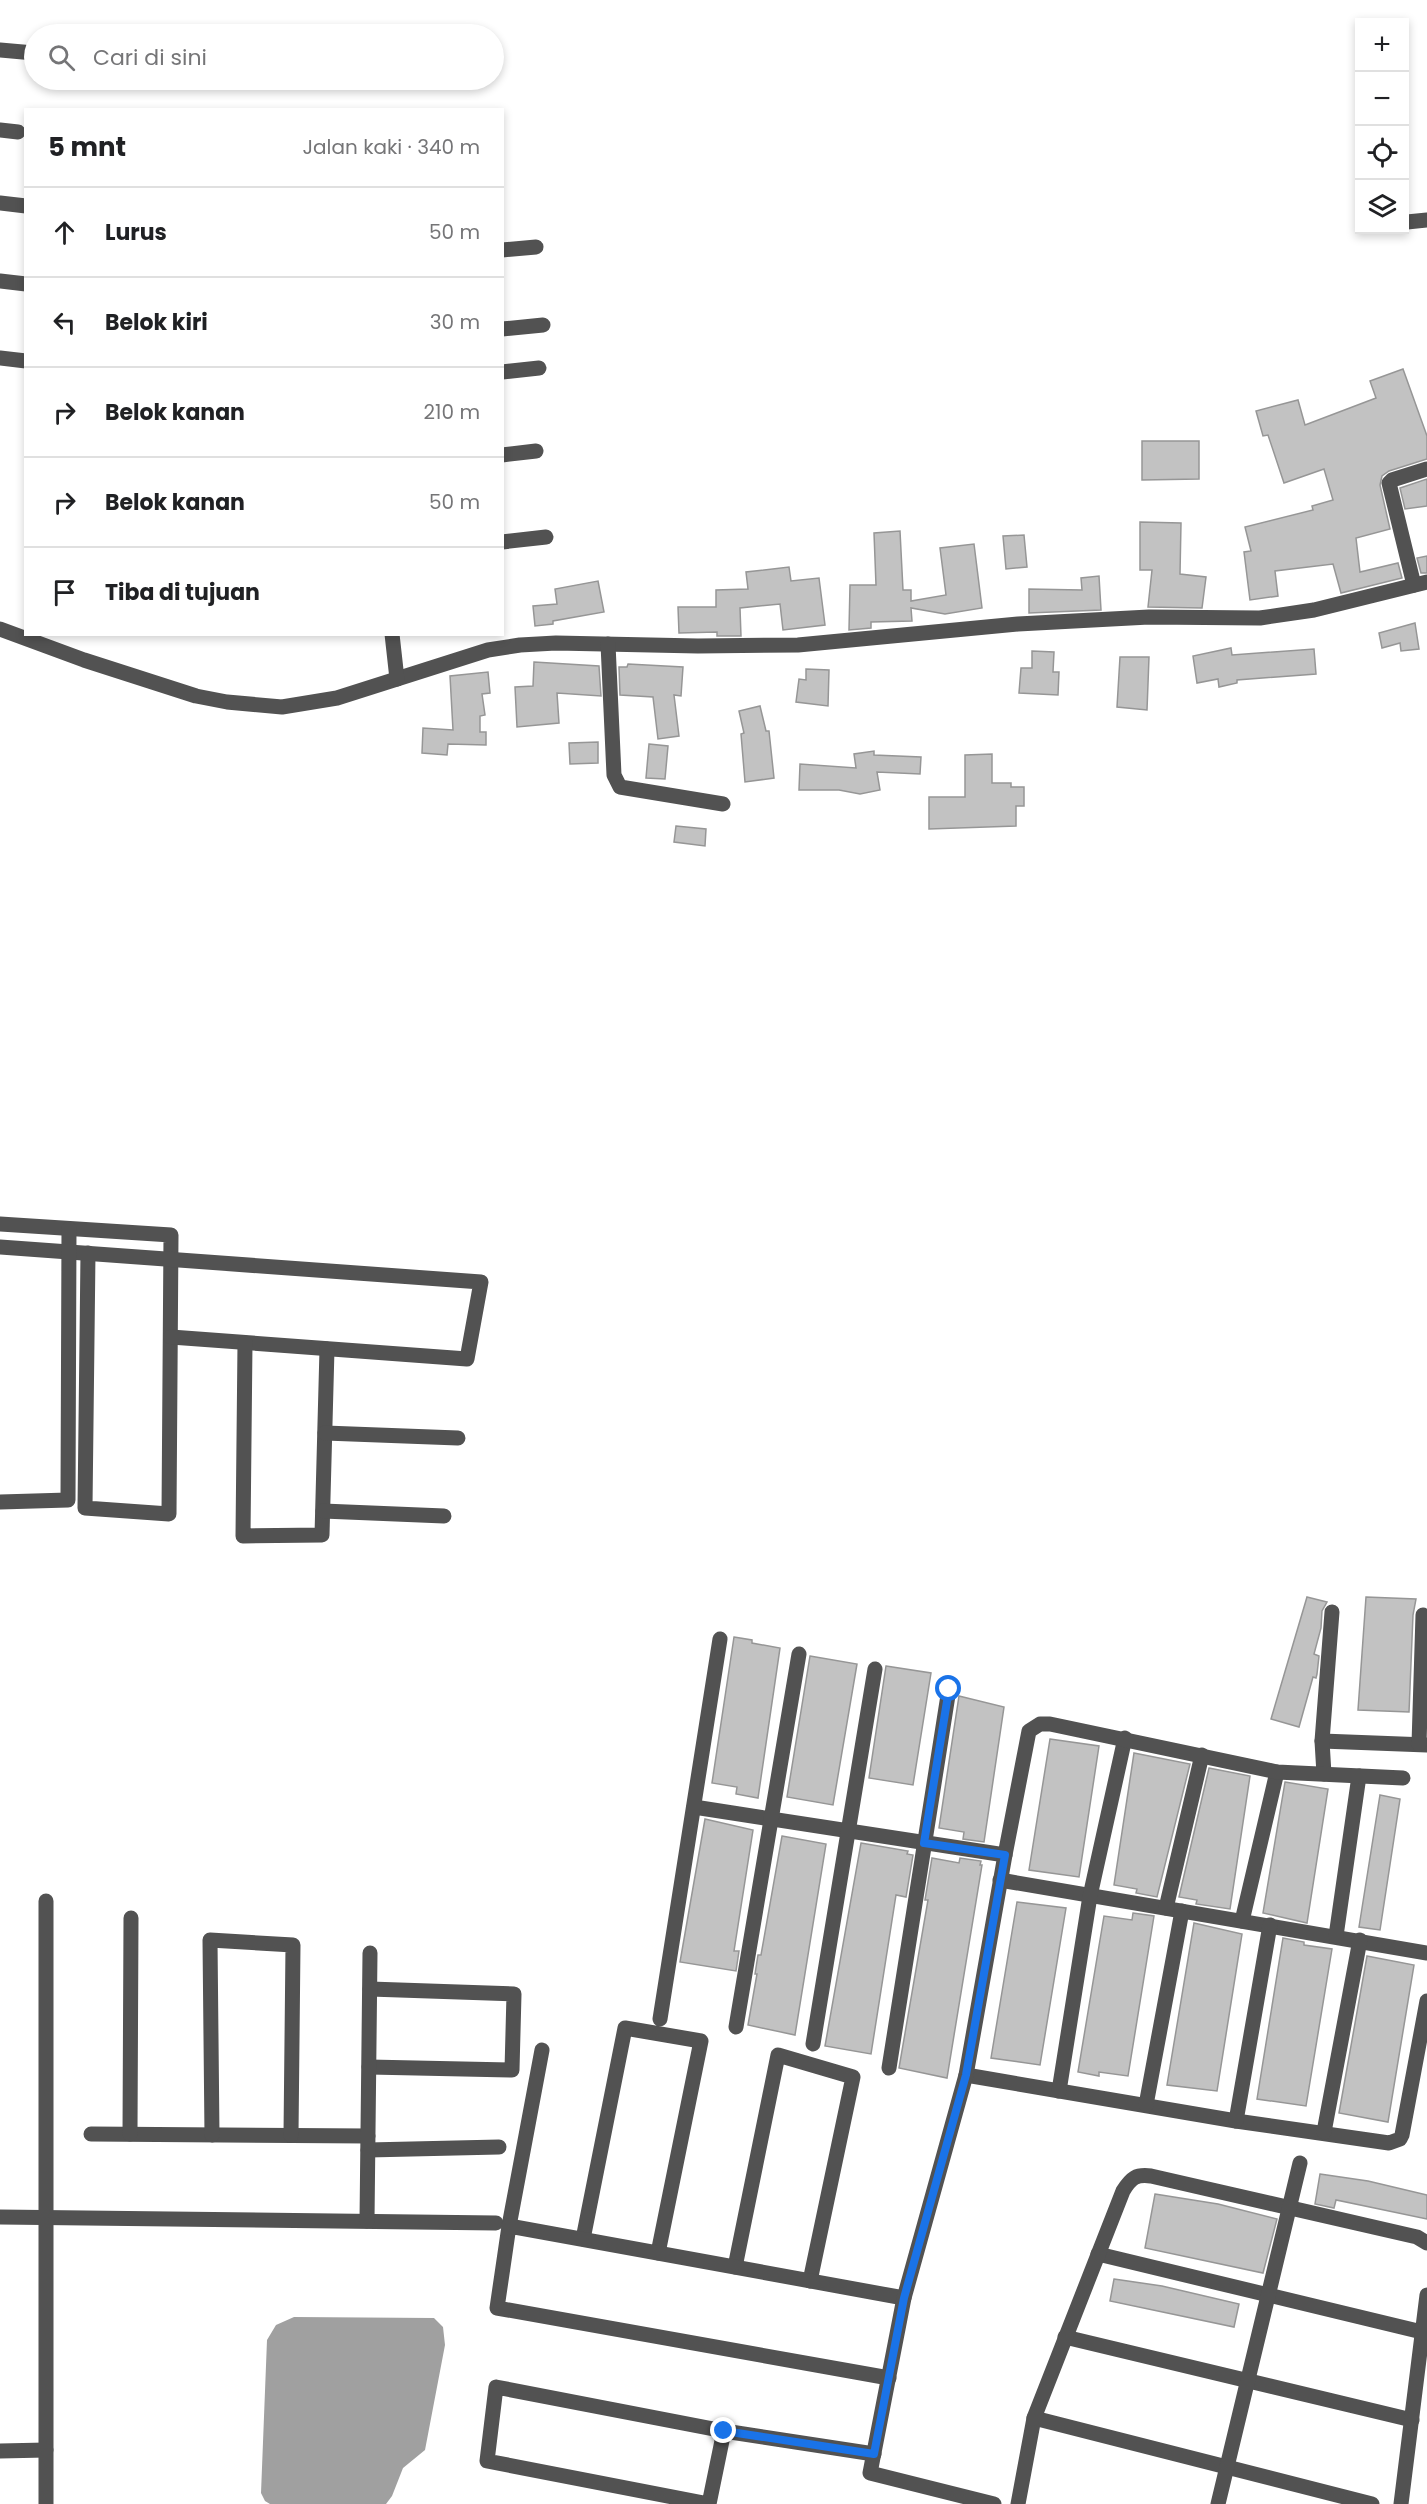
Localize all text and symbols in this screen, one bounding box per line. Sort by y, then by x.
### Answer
map controls [1355,18,1409,234]
button: + [1355,18,1409,72]
search box [24,24,504,90]
icon: search [45,41,78,74]
text: Cari di sini [93,42,207,73]
button: − [1355,72,1409,126]
button: locate [1355,126,1409,180]
text: 5 mnt [48,129,126,165]
text: Jalan kaki · 340 m [302,133,480,161]
button: layers [1355,180,1409,234]
icon: ahead [48,216,81,249]
text: Lurus [105,217,167,248]
text: 50 m [429,218,480,246]
icon: left [48,306,81,339]
text: Belok kiri [105,307,208,338]
text: 30 m [430,308,480,336]
icon: right [48,396,81,429]
text: Belok kanan [105,397,245,428]
text: 210 m [424,398,480,426]
icon: right [48,486,81,519]
text: Belok kanan [105,487,245,518]
text: 50 m [429,488,480,516]
icon: arrive [48,576,81,609]
text: Tiba di tujuan [105,577,260,608]
route start [935,1675,961,1701]
route end [710,2417,736,2443]

